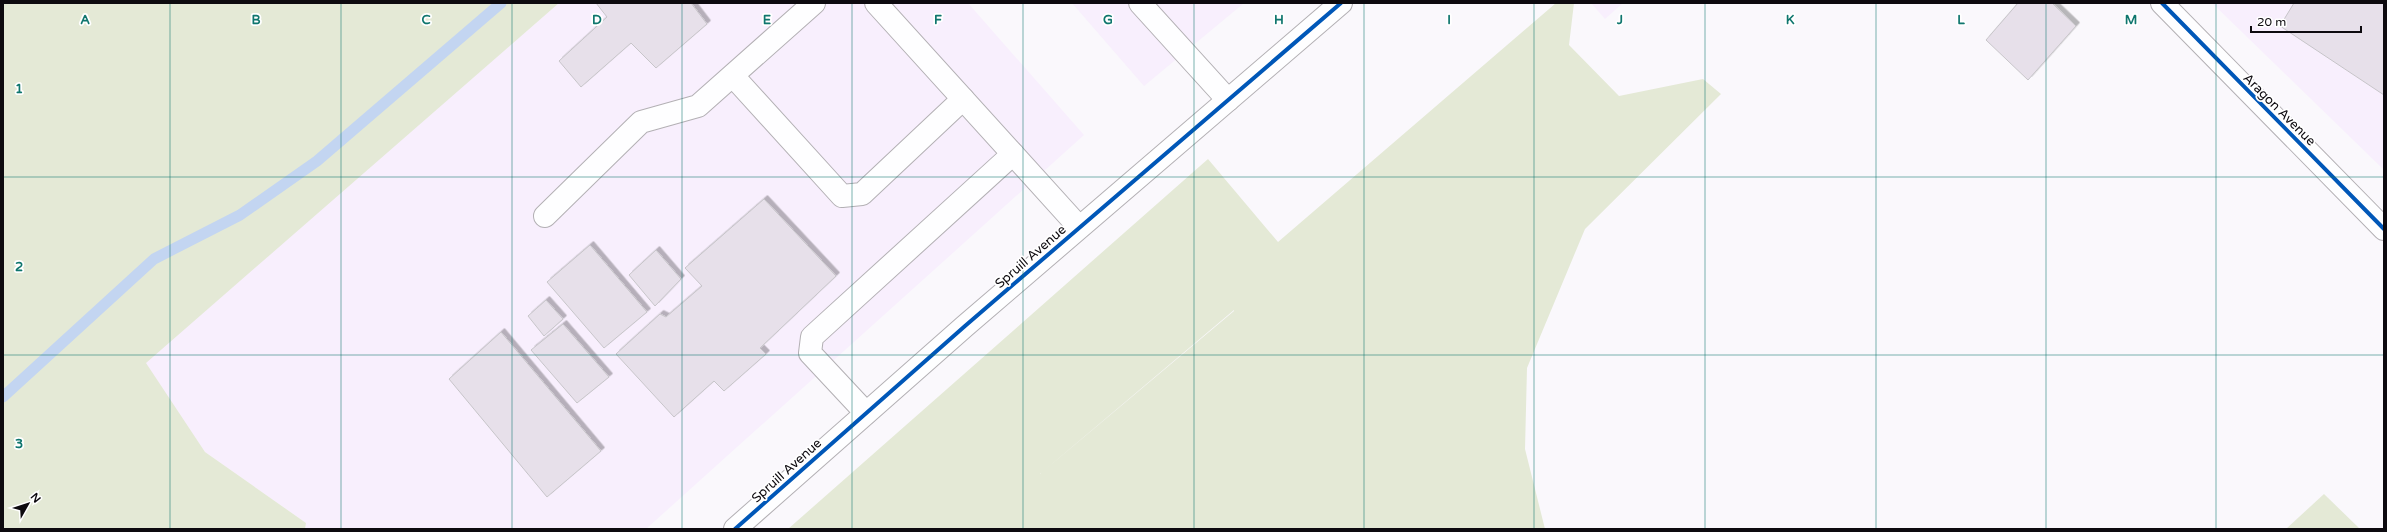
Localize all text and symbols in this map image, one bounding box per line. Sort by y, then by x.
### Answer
scale bar [2251,8,2361,34]
text: A [80,12,90,28]
text: B [251,12,261,28]
text: C [421,12,431,28]
text: D [592,12,602,28]
text: E [763,12,771,28]
text: F [934,12,942,28]
text: G [1103,12,1113,28]
text: H [1274,12,1284,28]
text: I [1447,12,1451,28]
text: J [1616,12,1623,28]
text: K [1786,12,1795,28]
text: L [1957,12,1965,28]
text: M [2125,12,2137,28]
text: 20 m [2257,15,2286,29]
street label: Aragon Avenue [2240,70,2319,149]
text: 1 [15,81,23,97]
street label: Spruill Avenue [992,222,1069,292]
text: 2 [15,259,23,275]
street label: Spruill Avenue [748,435,825,506]
text: 3 [15,436,23,452]
north arrow [8,484,48,524]
text: N [28,490,43,506]

